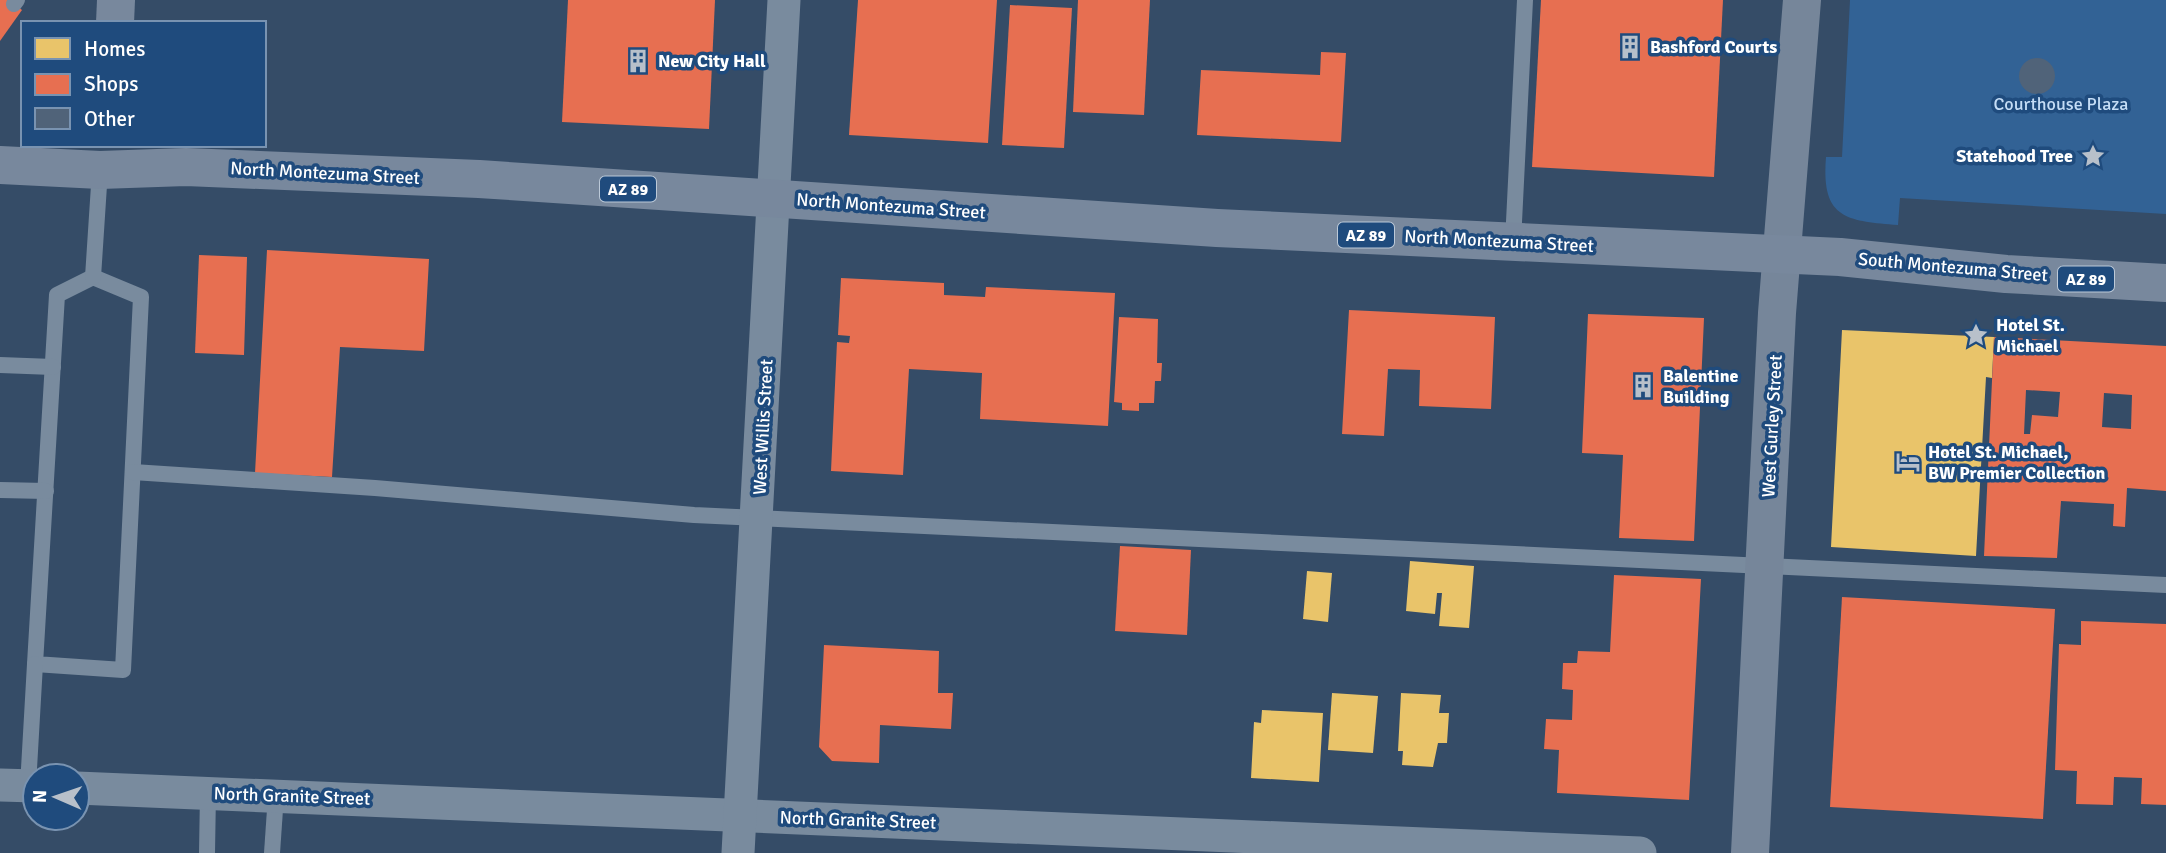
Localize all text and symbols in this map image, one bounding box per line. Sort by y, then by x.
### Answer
legend [21,21,266,147]
building icon: Bashford Courts [1616,33,1644,61]
text: Homes [84,36,146,62]
place label: Bashford Courts [1650,36,1777,58]
building icon: New City Hall [624,47,652,75]
place label: New City Hall [658,50,766,72]
text: Shops [84,71,138,97]
park label: Courthouse Plaza [1994,93,2128,115]
text: Other [84,106,135,132]
place icon: Statehood Tree [2079,142,2107,170]
place label: Statehood Tree [1956,145,2073,167]
street label: North Montezuma Street [230,157,420,189]
road number: AZ 89 [600,176,656,202]
street label: North Montezuma Street [796,188,986,224]
road number: AZ 89 [1338,222,1394,247]
street label: North Montezuma Street [1404,225,1594,257]
street label: South Montezuma Street [1857,248,2049,286]
road number: AZ 89 [2058,266,2114,292]
place label: Hotel St. Michael [1996,314,2065,357]
place icon: Hotel St. Michael [1962,321,1990,349]
street label: West Gurley Street [1757,354,1787,498]
street label: West Willis Street [748,359,778,495]
place label: Balentine Building [1663,365,1739,408]
building icon: Balentine Building [1629,372,1657,400]
place label: Hotel St. Michael, BW Premier Collection [1928,441,2105,484]
hotel icon: Hotel St. Michael, BW Premier Collection [1894,448,1922,476]
north arrow [21,762,91,832]
street label: North Granite Street [213,782,371,810]
text: N [28,789,52,803]
street label: North Granite Street [779,806,937,834]

